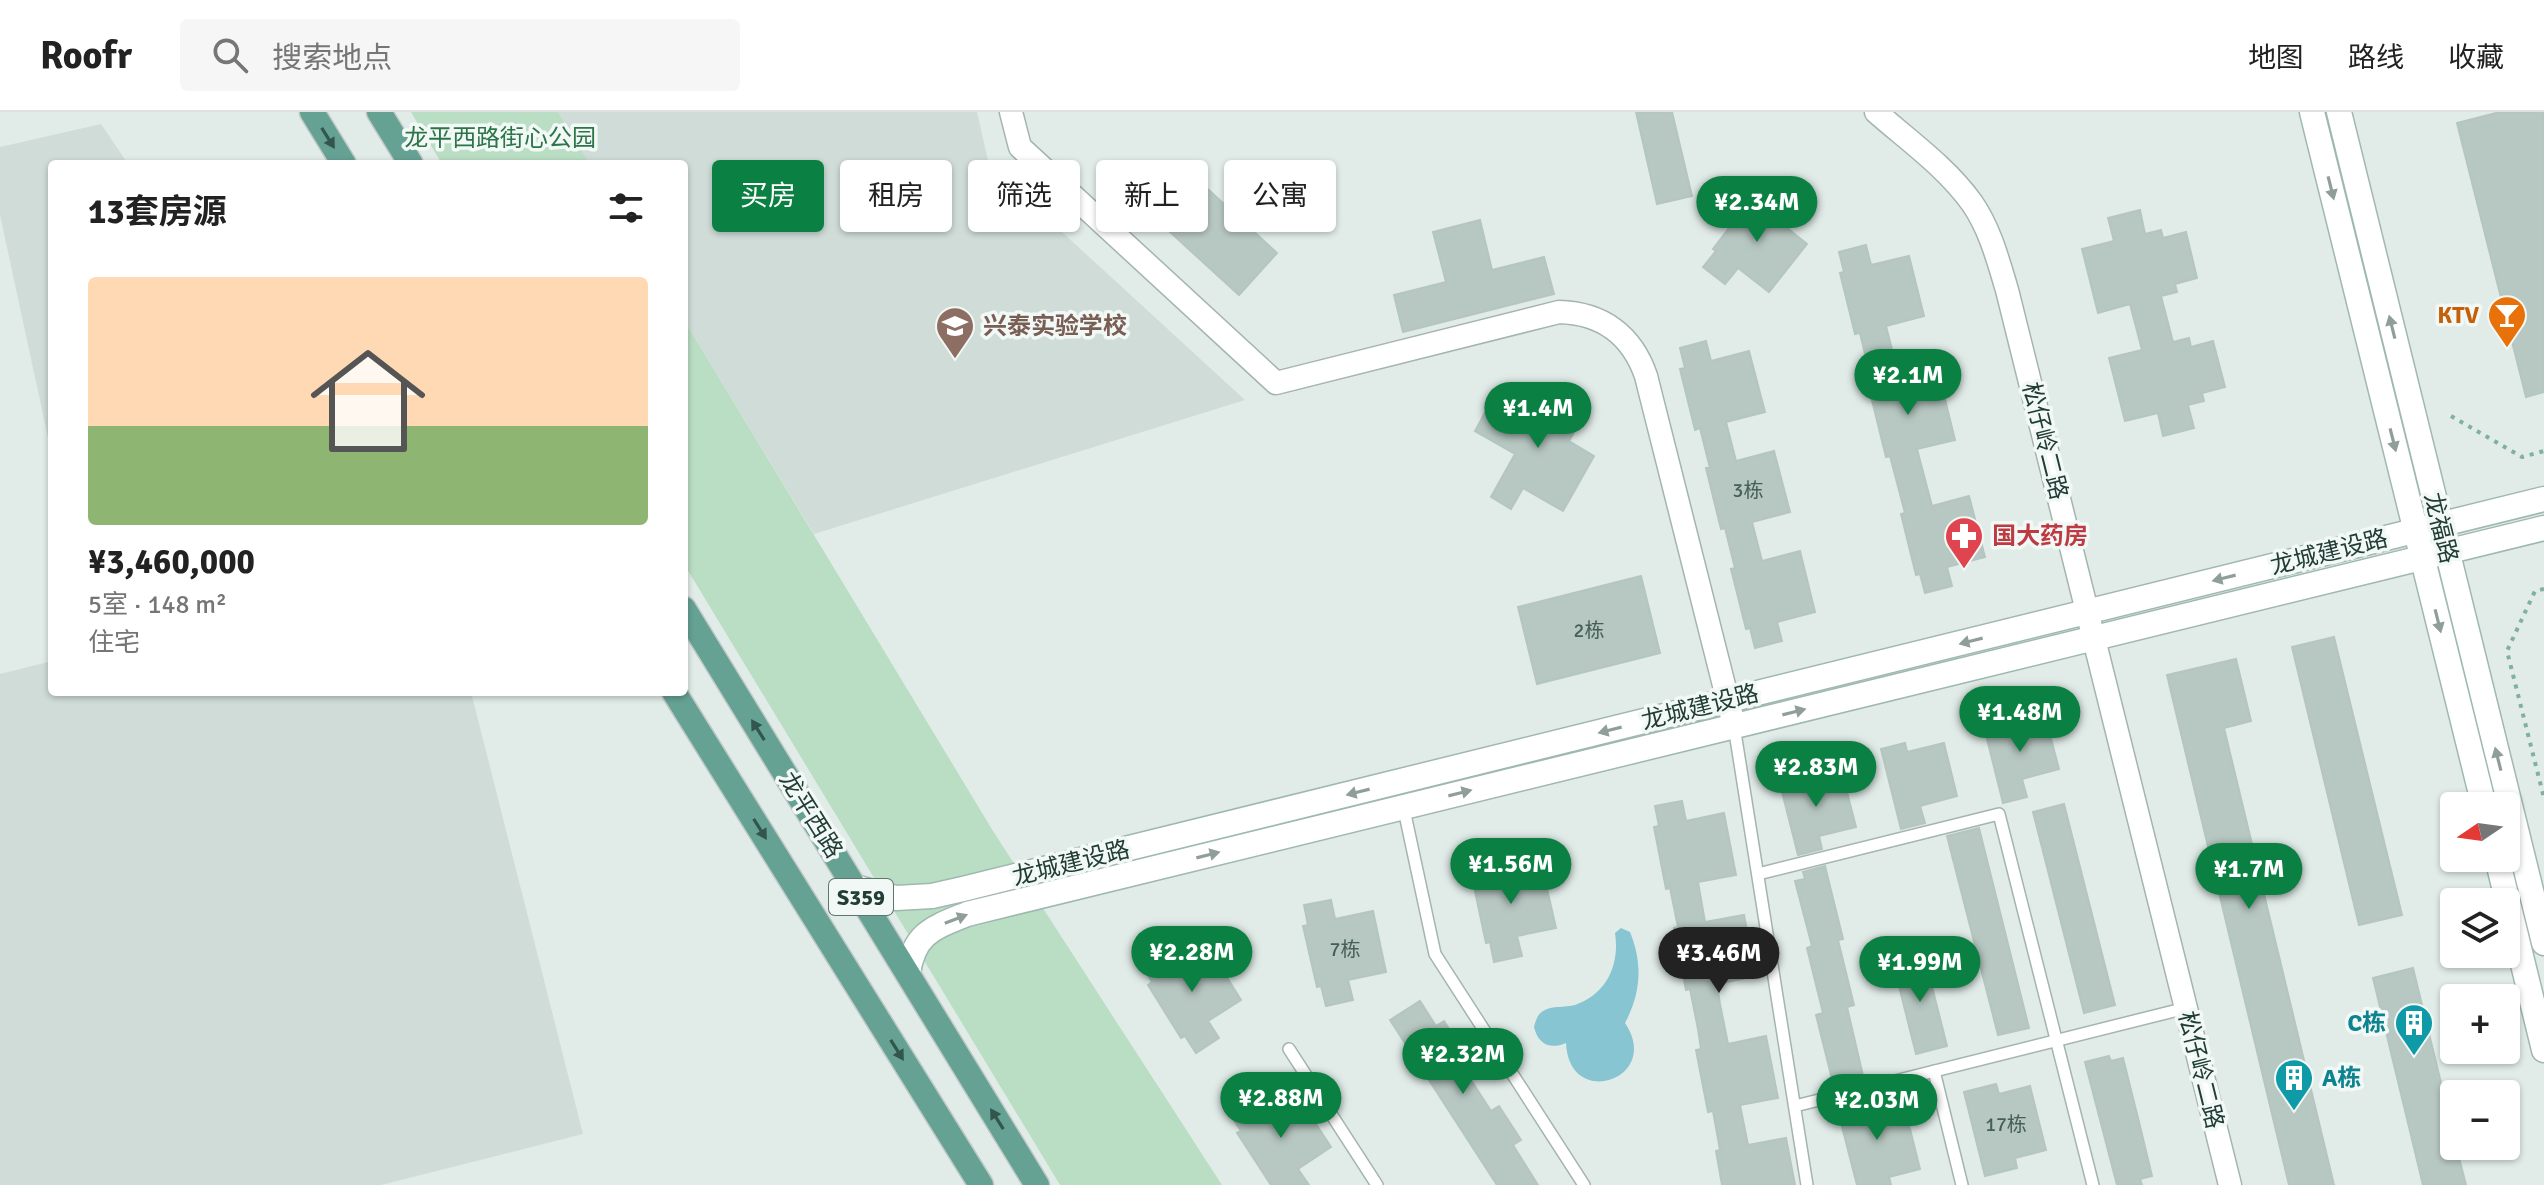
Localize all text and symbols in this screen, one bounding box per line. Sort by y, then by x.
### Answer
search box [180,19,740,91]
text: Roofr [40,32,132,79]
icon: search [208,33,252,77]
text: 搜索地点 [272,40,392,77]
text: 地图 [2248,41,2304,75]
text: 路线 [2348,41,2404,75]
text: 收藏 [2448,41,2504,75]
park label: 龙平西路街心公园 [404,123,596,153]
one-way arrow [321,127,335,149]
chip: 买房 [712,160,824,232]
chip: 租房 [840,160,952,232]
chip: 筛选 [968,160,1080,232]
chip: 新上 [1096,160,1208,232]
chip: 公寓 [1224,160,1336,232]
one-way arrow [2325,175,2338,200]
pin: ¥2.34M [1692,176,1822,244]
icon: filters [604,186,648,230]
text: ¥2.34M [1714,186,1800,218]
text: 13套房源 [88,191,227,233]
bar icon: KTV [2486,294,2528,349]
place label: KTV [2437,300,2479,330]
school or university icon: 兴泰实验学校 [934,305,976,360]
place label: 兴泰实验学校 [983,311,1127,341]
one-way arrow [2385,314,2397,339]
icon: home [296,329,440,473]
pin: ¥2.1M [1852,349,1964,417]
text: ¥2.1M [1872,359,1944,391]
street label: 松仔岭二路 [2016,379,2074,503]
pin: ¥1.4M [1482,382,1594,450]
text: ¥1.4M [1502,392,1574,424]
one-way arrow [2388,428,2400,453]
house number: 3栋 [1733,478,1763,503]
street label: 龙福路 [2418,489,2464,567]
pharmacy icon: 国大药房 [1943,515,1985,570]
place label: 国大药房 [1992,521,2088,551]
street label: 龙城建设路 [2267,523,2391,581]
text: ¥3,460,000 [88,541,255,583]
one-way arrow [2211,573,2236,585]
text: 5室 · 148 m² [88,589,227,621]
one-way arrow [2433,609,2445,634]
house number: 2栋 [1574,618,1604,643]
text: 住宅 [88,627,140,659]
one-way arrow [1959,635,1984,647]
street label: 龙城建设路 [1638,678,1762,736]
pin: ¥1.48M [1955,686,2085,754]
text: ¥1.48M [1977,696,2063,728]
one-way arrow [1782,705,1807,717]
one-way arrow [752,719,766,741]
one-way arrow [1597,724,1622,736]
pin: ¥2.83M [1751,741,1881,809]
one-way arrow [2492,746,2504,771]
text: ¥2.83M [1773,751,1859,783]
street label: 龙平西路 [773,766,849,864]
one-way arrow [1345,786,1370,799]
one-way arrow [1448,787,1473,799]
north arrow [2440,792,2520,872]
map controls [2440,792,2520,1160]
one-way arrow [752,819,767,840]
street label: 龙城建设路 [1009,834,1133,892]
pin: ¥1.56M [1446,838,1576,906]
pin: ¥1.7M [2193,843,2305,911]
text: ¥1.56M [1468,848,1554,880]
one-way arrow [1195,849,1220,861]
text: ¥1.7M [2213,853,2285,885]
road number: S359 [829,879,893,915]
button: layers [2440,888,2520,968]
one-way arrow [944,912,968,925]
pin: ¥2.28M [1127,926,1257,994]
pin: ¥3.46M [1654,927,1784,995]
text: ¥2.28M [1149,936,1235,968]
pin: ¥1.99M [1855,936,1985,1004]
house number: 7栋 [1330,937,1360,962]
text: ¥3.46M [1676,937,1762,969]
text: ¥1.99M [1877,946,1963,978]
button: + [2440,984,2520,1064]
building icon: C栋 [2393,1002,2435,1057]
street label: 松仔岭二路 [2172,1008,2230,1132]
place label: C栋 [2347,1008,2386,1038]
pin: ¥2.32M [1398,1028,1528,1096]
text: ¥2.32M [1420,1038,1506,1070]
one-way arrow [890,1039,904,1061]
building icon: A栋 [2273,1057,2315,1112]
place label: A栋 [2322,1063,2361,1093]
pin: ¥2.88M [1216,1072,1346,1140]
pin: ¥2.03M [1812,1074,1942,1142]
button: − [2440,1080,2520,1160]
text: ¥2.88M [1238,1082,1324,1114]
text: ¥2.03M [1834,1084,1920,1116]
one-way arrow [989,1108,1004,1129]
house number: 17栋 [1985,1112,2027,1137]

